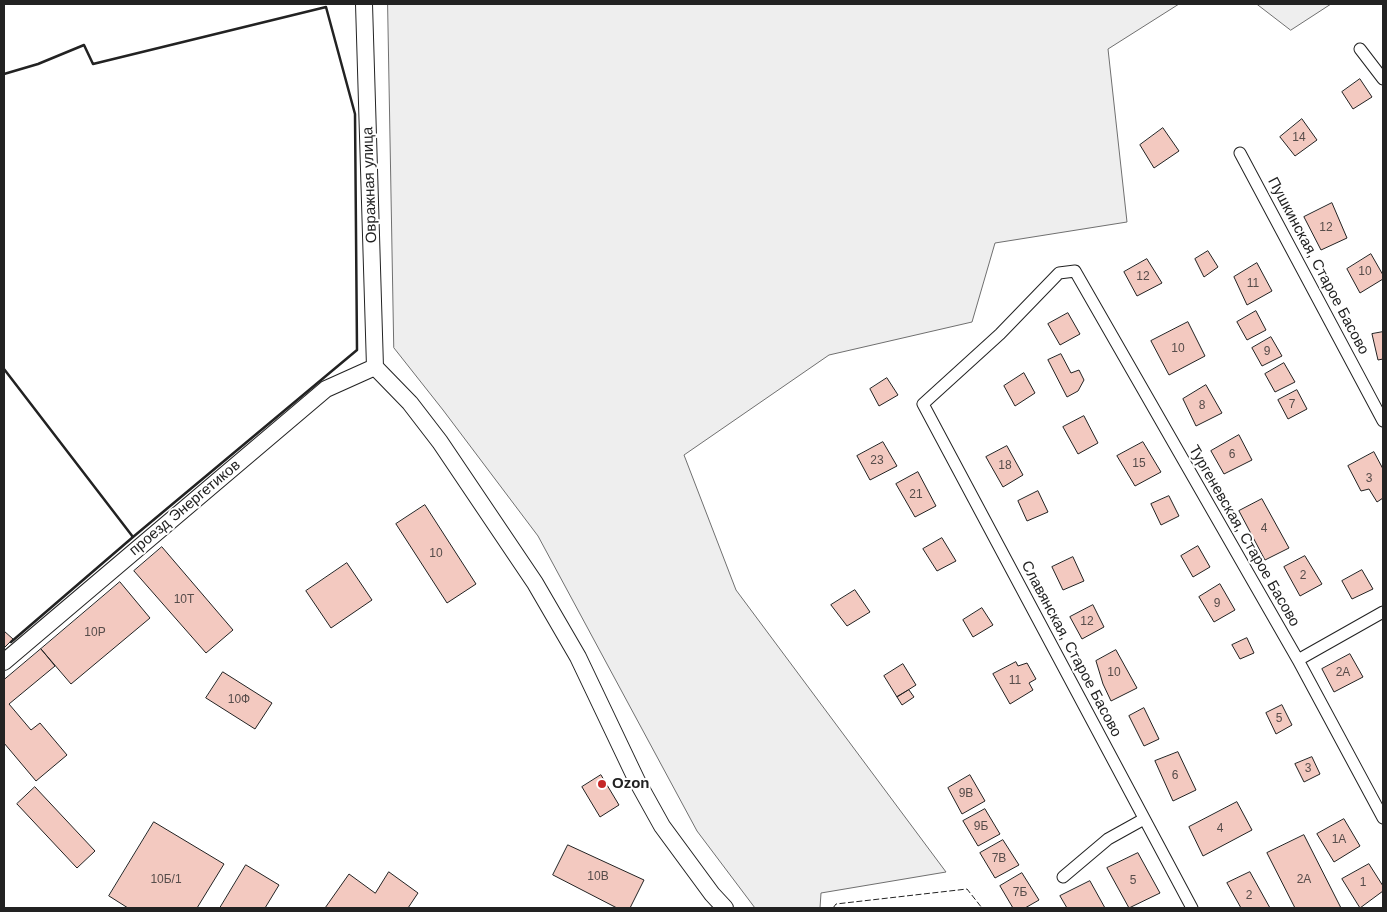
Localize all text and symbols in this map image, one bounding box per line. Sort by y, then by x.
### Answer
street label: Овражная улица [359,126,381,244]
house number: 14 [1292,131,1306,145]
street label: Пушкинская, Старое Басово [1264,174,1372,358]
house number: 12 [1319,221,1333,235]
house number: 10 [1358,265,1372,279]
house number: 12 [1136,270,1150,284]
house number: 11 [1247,277,1259,291]
house number: 10 [1171,342,1185,356]
house number: 9 [1264,345,1270,359]
house number: 7 [1289,398,1295,412]
house number: 8 [1199,399,1205,413]
street label: Тургеневская, Старое Басово [1185,442,1303,630]
house number: 6 [1229,448,1235,462]
house number: 23 [870,454,884,468]
street label: проезд Энергетиков [126,456,244,560]
house number: 15 [1132,457,1146,471]
house number: 18 [998,459,1012,473]
house number: 3 [1366,472,1372,486]
house number: 21 [909,488,923,502]
house number: 4 [1261,522,1267,536]
house number: 10 [429,547,443,561]
street label: Славянская, Старое Басово [1017,558,1125,740]
house number: 2 [1300,569,1306,583]
house number: 10Т [174,593,194,607]
house number: 9 [1214,597,1220,611]
house number: 12 [1080,615,1094,629]
house number: 10Р [84,626,106,640]
house number: 10 [1107,666,1121,680]
house number: 2А [1336,666,1350,680]
house number: 11 [1009,674,1021,688]
house number: 10Ф [228,693,250,707]
house number: 5 [1276,712,1282,726]
house number: 3 [1305,762,1311,776]
house number: 6 [1172,769,1178,783]
place label: Ozon [612,775,649,793]
marker: Ozon [596,778,608,790]
house number: 9В [959,787,973,801]
house number: 9Б [974,820,988,834]
house number: 4 [1217,822,1223,836]
house number: 1А [1332,833,1346,847]
house number: 7В [992,852,1006,866]
house number: 10В [587,870,609,884]
house number: 10Б/1 [150,873,182,887]
house number: 2А [1297,873,1311,887]
house number: 5 [1130,874,1136,888]
house number: 1 [1360,876,1366,890]
house number: 7Б [1013,886,1027,900]
house number: 2 [1246,889,1252,903]

